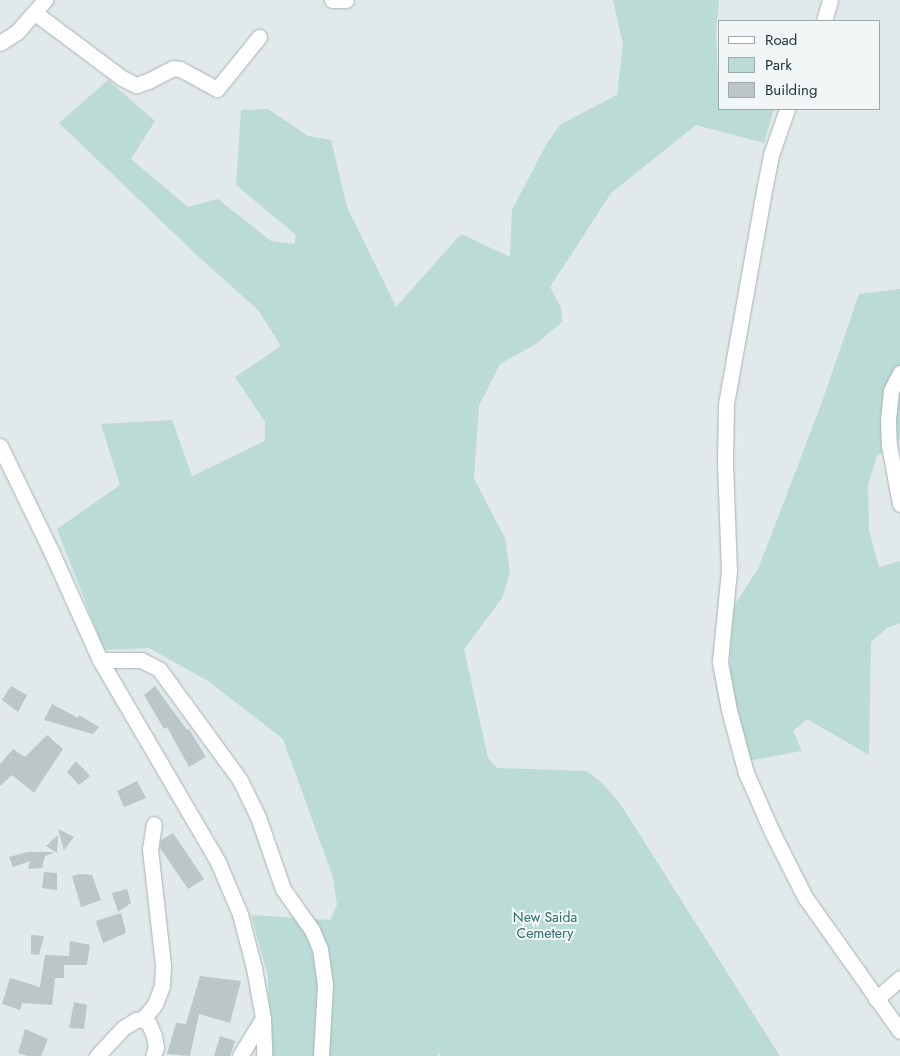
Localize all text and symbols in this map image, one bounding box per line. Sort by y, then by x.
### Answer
legend [718,20,880,110]
text: Road [765,29,797,51]
text: Park [765,54,792,76]
text: Building [765,79,817,101]
park label: New Saida Cemetery [513,909,577,942]

